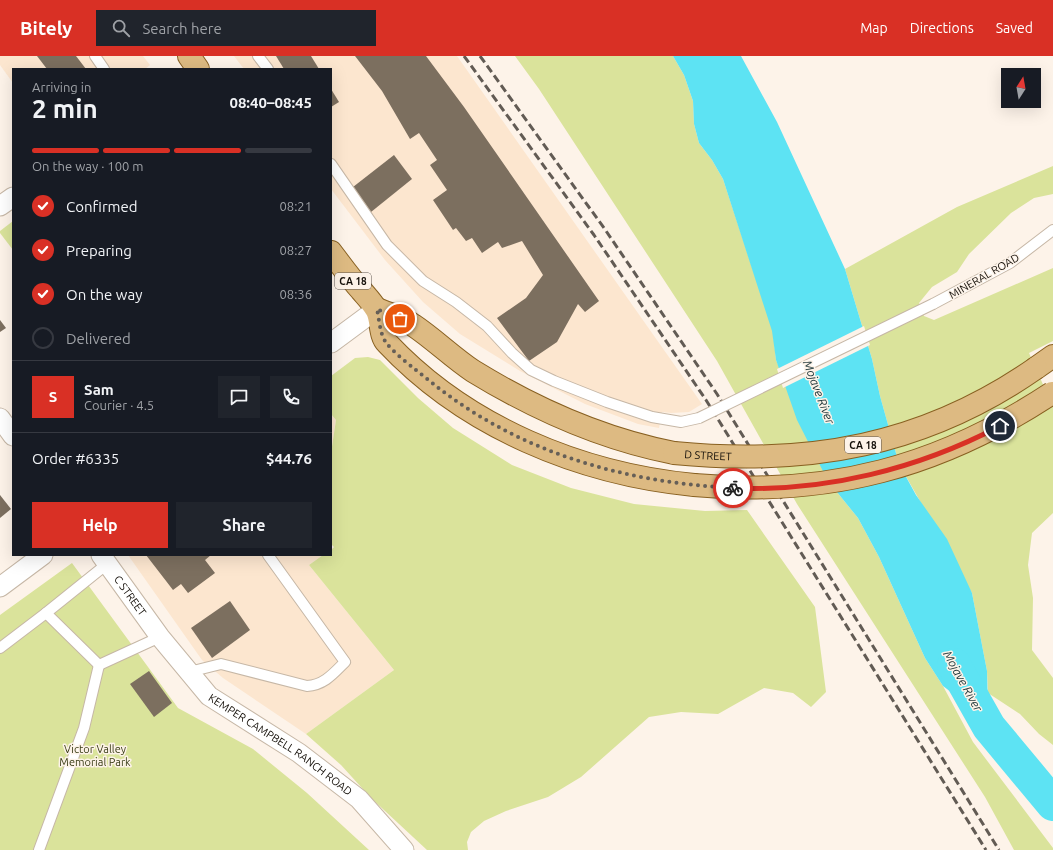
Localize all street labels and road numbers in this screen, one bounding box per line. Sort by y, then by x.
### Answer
street label: MINERAL ROAD [947,251,1021,301]
road number: CA 18 [335,273,371,289]
road number: CA 18 [845,437,881,453]
street label: D STREET [684,448,732,463]
street label: C STREET [112,573,149,618]
street label: KEMPER CAMPBELL RANCH ROAD [206,691,355,798]

